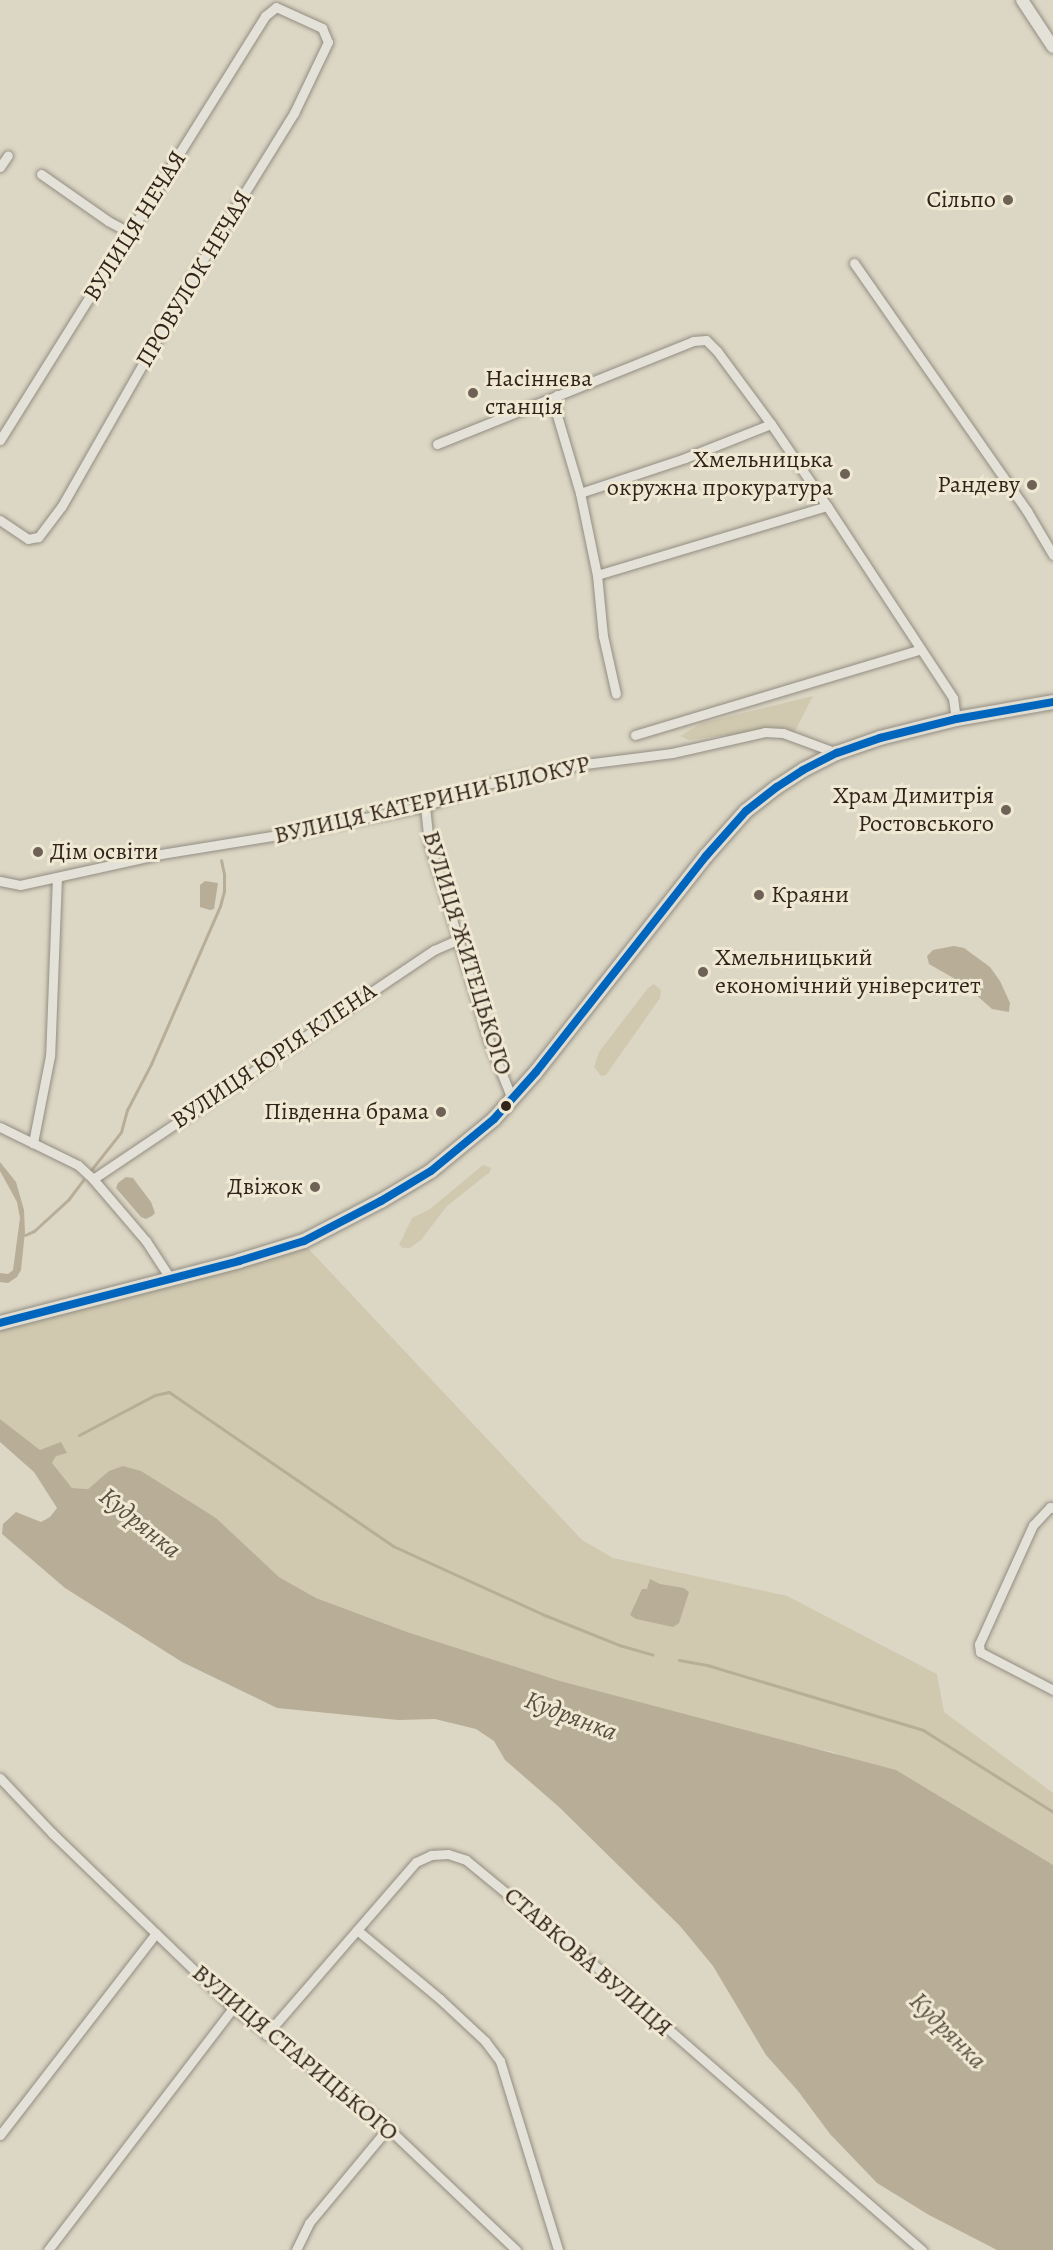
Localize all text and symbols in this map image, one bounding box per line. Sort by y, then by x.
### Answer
street label: ВУЛИЦЯ НЕЧАЯ [77,146,193,306]
street label: ПРОВУЛОК НЕЧАЯ [130,186,258,372]
place label: Сільпо [926,186,996,214]
marker: Сільпо [1001,193,1015,207]
place label: Насіннєва станція [485,365,592,421]
marker: Насіннєва станція [466,386,480,400]
place label: Хмельницька окружна прокуратура [607,446,833,502]
marker: Хмельницька окружна прокуратура [838,467,852,481]
place label: Рандеву [937,471,1020,499]
marker: Рандеву [1025,478,1039,492]
street label: ВУЛИЦЯ КАТЕРИНИ БІЛОКУР [271,750,593,850]
place label: Храм Димитрія Ростовського [833,782,994,838]
marker: Храм Димитрія Ростовського [999,803,1013,817]
street label: ВУЛИЦЯ ЖИТЕЦЬКОГО [416,827,518,1079]
place label: Дім освіти [50,838,158,866]
marker: Дім освіти [31,845,45,859]
place label: Краяни [771,881,849,909]
marker: Краяни [752,888,766,902]
place label: Хмельницький економічний університет [715,944,981,1000]
marker: Хмельницький економічний університет [696,965,710,979]
street label: ВУЛИЦЯ ЮРІЯ КЛЕНА [166,977,382,1135]
place label: Південна брама [264,1098,429,1126]
unlabelled marker [500,1100,512,1112]
marker: Південна брама [434,1105,448,1119]
place label: Двіжок [227,1173,303,1201]
marker: Двіжок [308,1180,322,1194]
water label: Кудрянка [93,1481,187,1565]
water label: Кудрянка [520,1684,622,1748]
street label: СТАВКОВА ВУЛИЦЯ [498,1881,678,2043]
street label: ВУЛИЦЯ СТАРИЦЬКОГО [186,1958,404,2148]
water label: Кудрянка [903,1986,993,2076]

